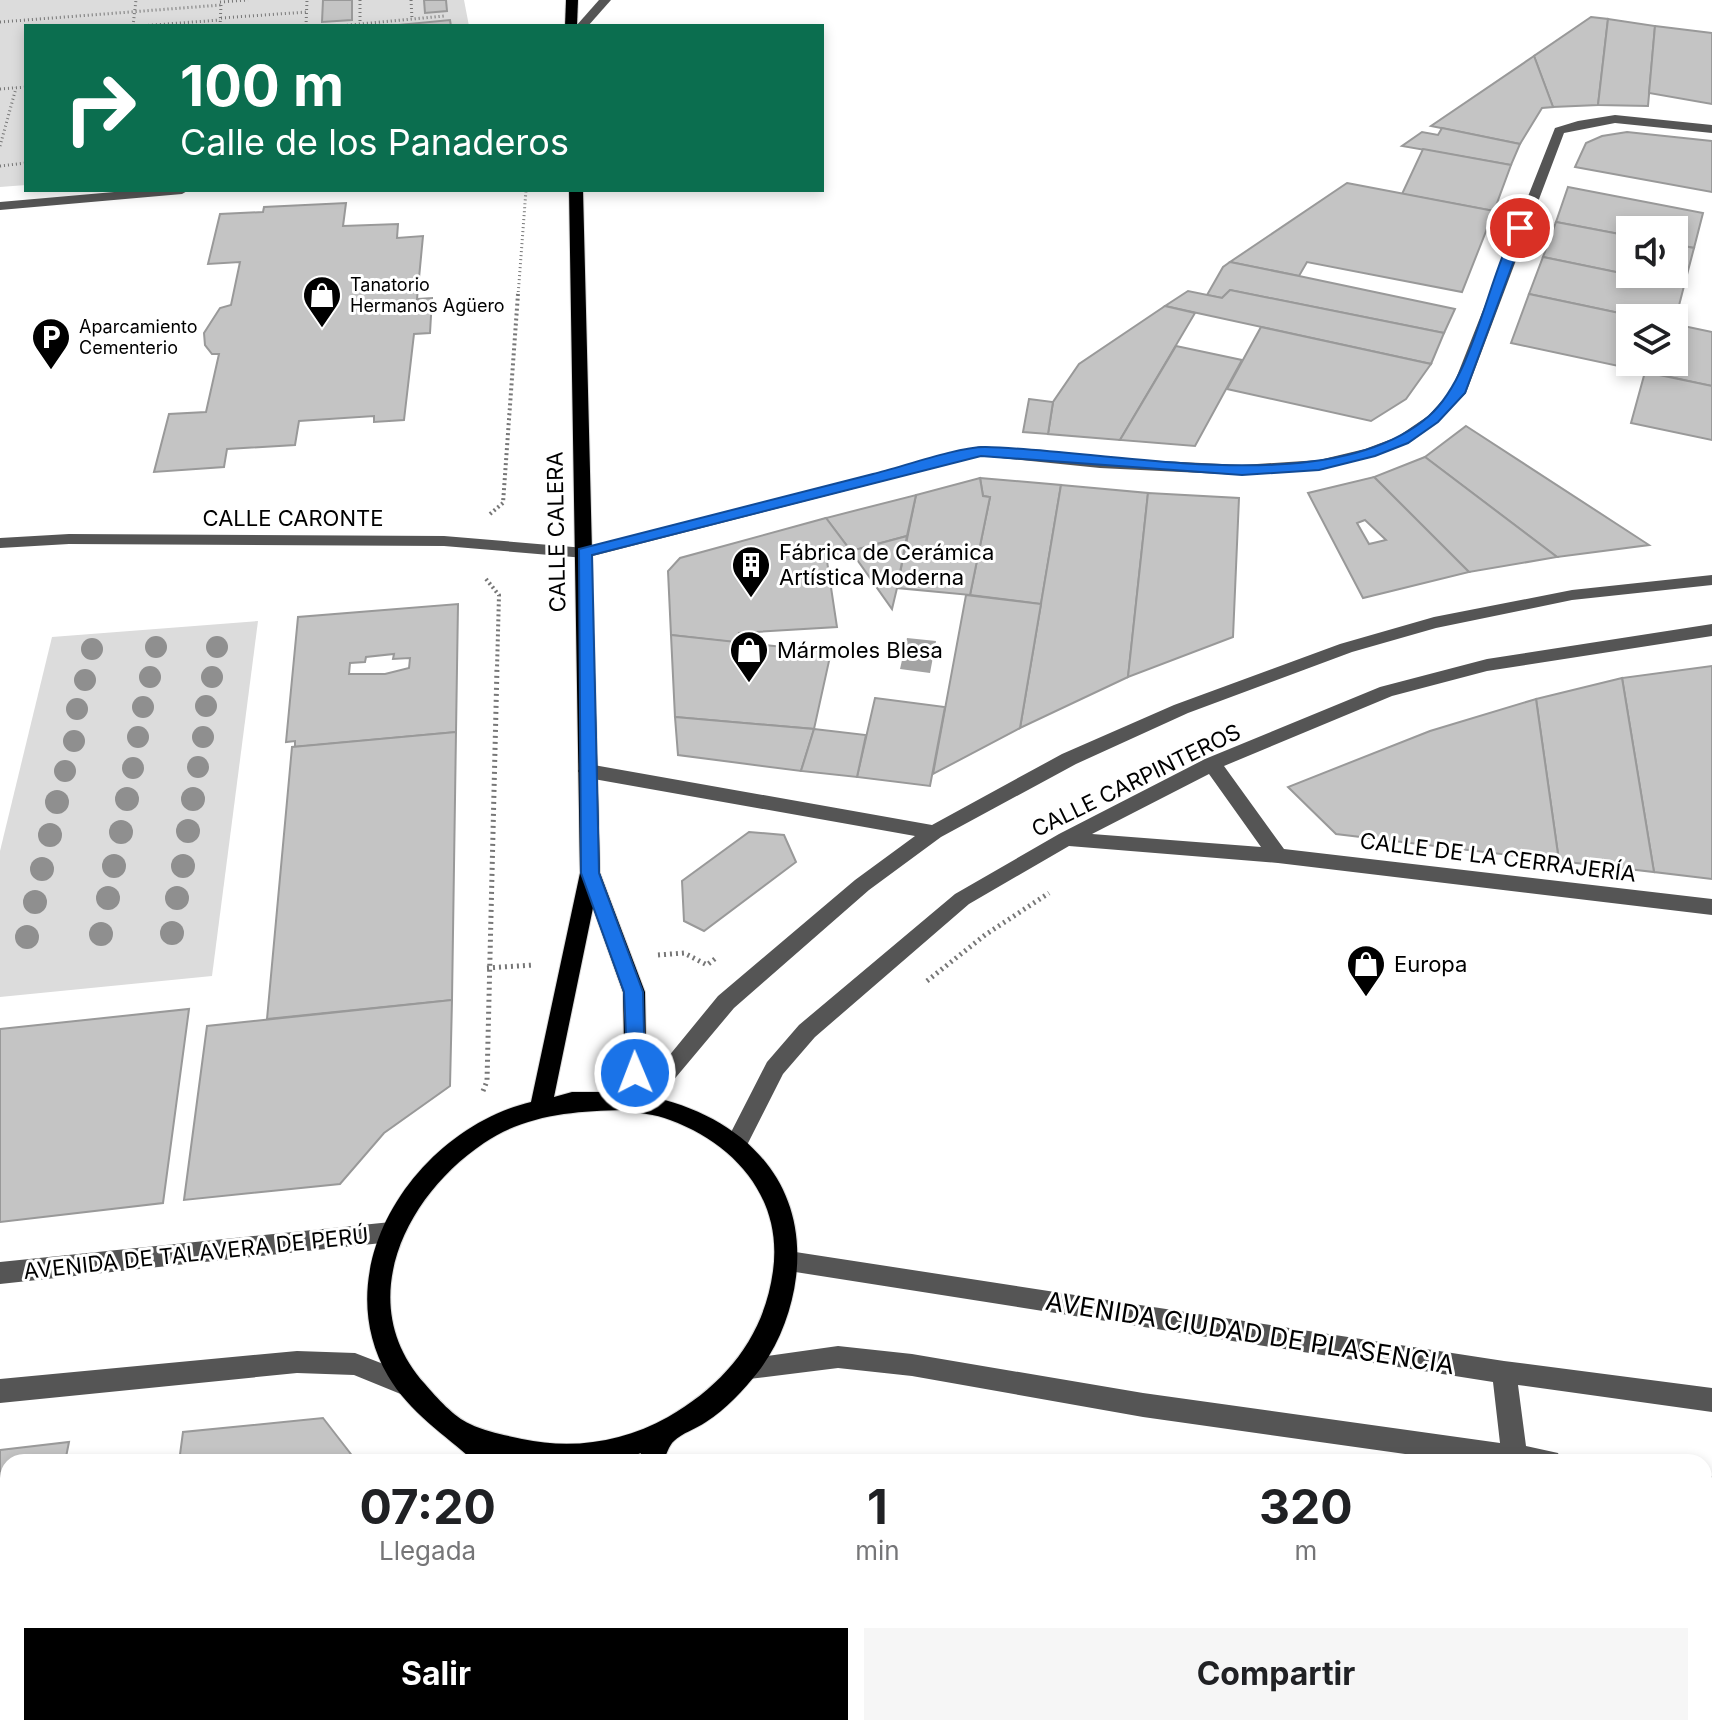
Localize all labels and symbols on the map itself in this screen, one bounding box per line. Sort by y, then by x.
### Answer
pin [1486,194,1554,262]
shop icon: Tanatorio Hermanos Agüero [301,274,343,329]
place label: Tanatorio Hermanos Agüero [350,274,505,316]
parking icon: Aparcamiento Cementerio [30,316,72,371]
place label: Aparcamiento Cementerio [79,316,198,358]
street label: CALLE CALERA [542,451,570,613]
street label: CALLE CARONTE [203,505,383,531]
place label: Fábrica de Cerámica Artística Moderna [779,539,994,590]
building icon: Fábrica de Cerámica Artística Moderna [730,544,772,599]
shop icon: Mármoles Blesa [728,629,770,684]
place label: Mármoles Blesa [777,637,943,663]
street label: CALLE CARPINTEROS [1027,718,1245,842]
street label: CALLE DE LA CERRAJERÍA [1358,827,1638,887]
shop icon: Europa [1345,943,1387,998]
place label: Europa [1394,951,1467,977]
position arrow [593,1031,677,1115]
street label: AVENIDA DE TALAVERA DE PERÚ [22,1222,370,1284]
street label: AVENIDA CIUDAD DE PLASENCIA [1043,1285,1457,1380]

